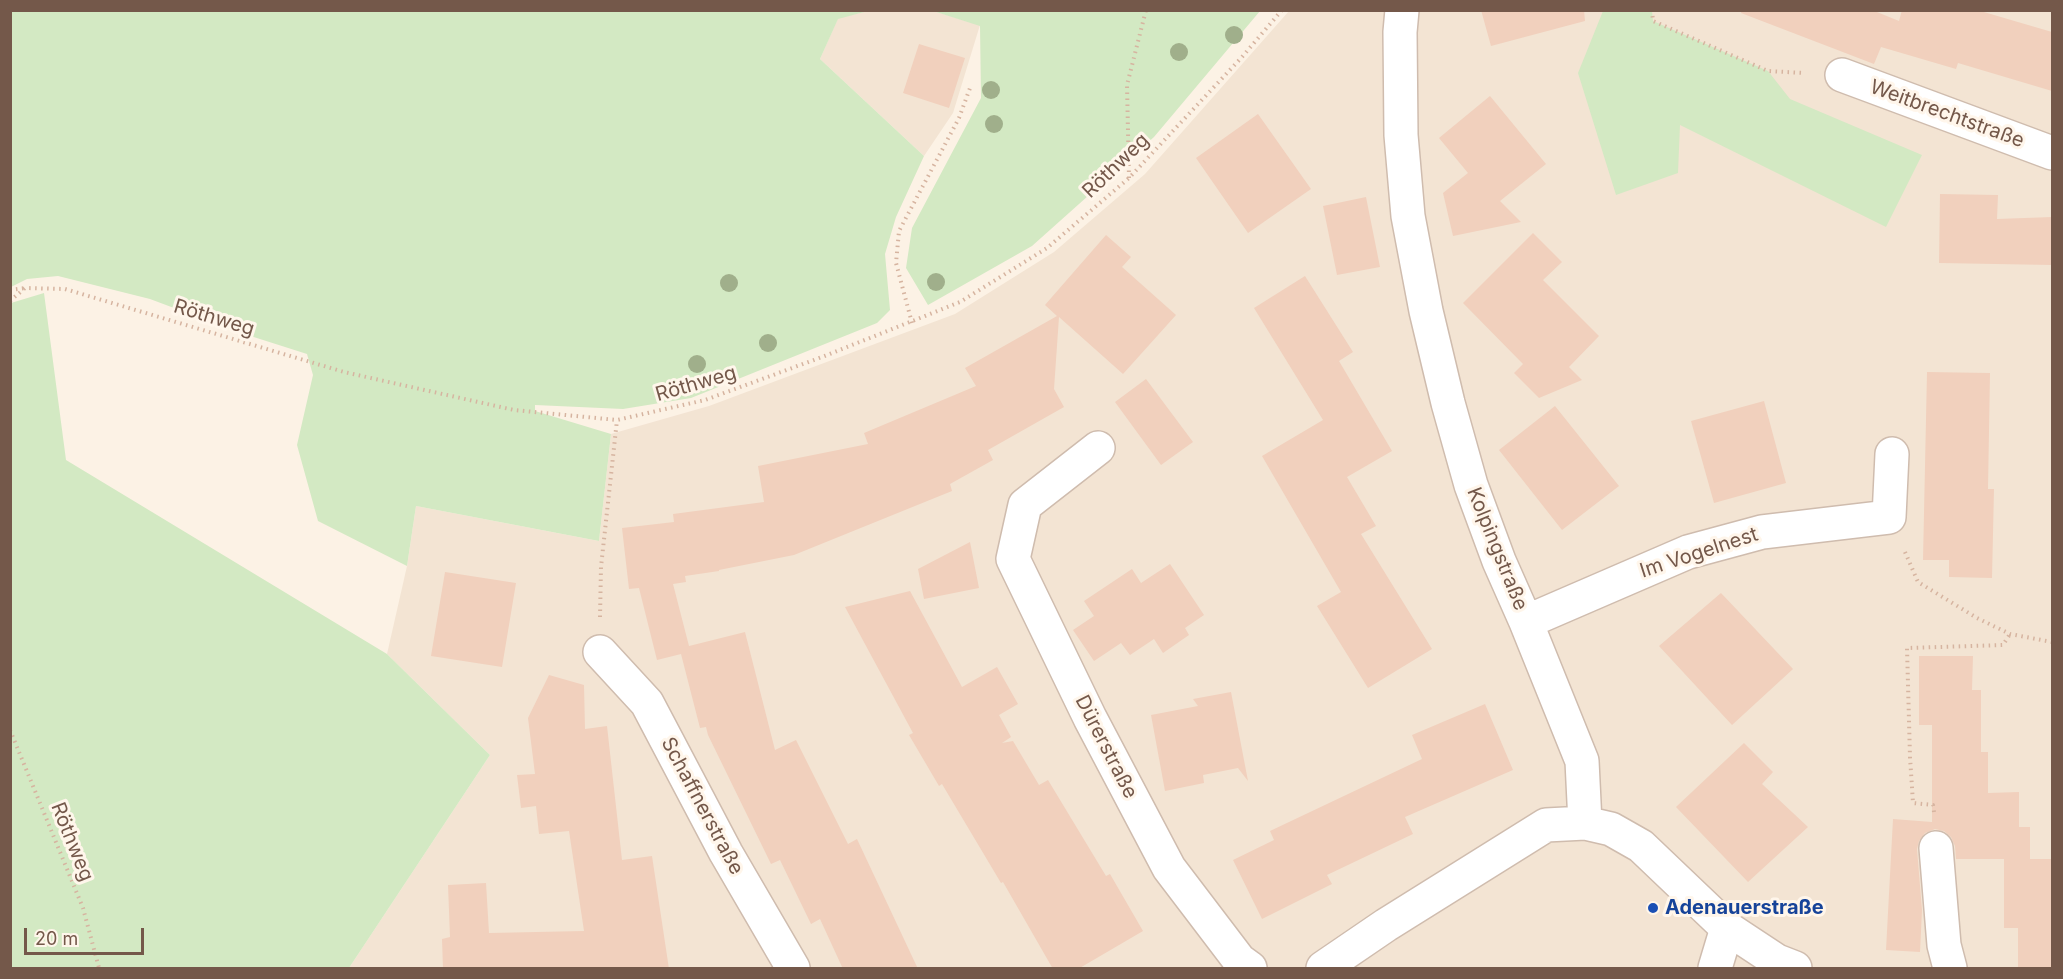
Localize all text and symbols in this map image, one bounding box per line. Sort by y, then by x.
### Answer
street label: Weitbrechtstraße [1867,75,2027,153]
street label: Röthweg [1078,129,1154,203]
street label: Röthweg [171,294,257,342]
street label: Röthweg [653,361,739,407]
street label: Kolpingstraße [1461,484,1533,614]
street label: Im Vogelnest [1637,523,1761,583]
street label: Dürerstraße [1070,691,1142,803]
street label: Schaffnerstraße [656,733,748,879]
street label: Röthweg [45,799,99,885]
place label: Adenauerstraße [1665,896,1824,920]
marker: Adenauerstraße [1646,901,1660,915]
scale bar [27,916,147,954]
text: 20 m [35,928,78,949]

